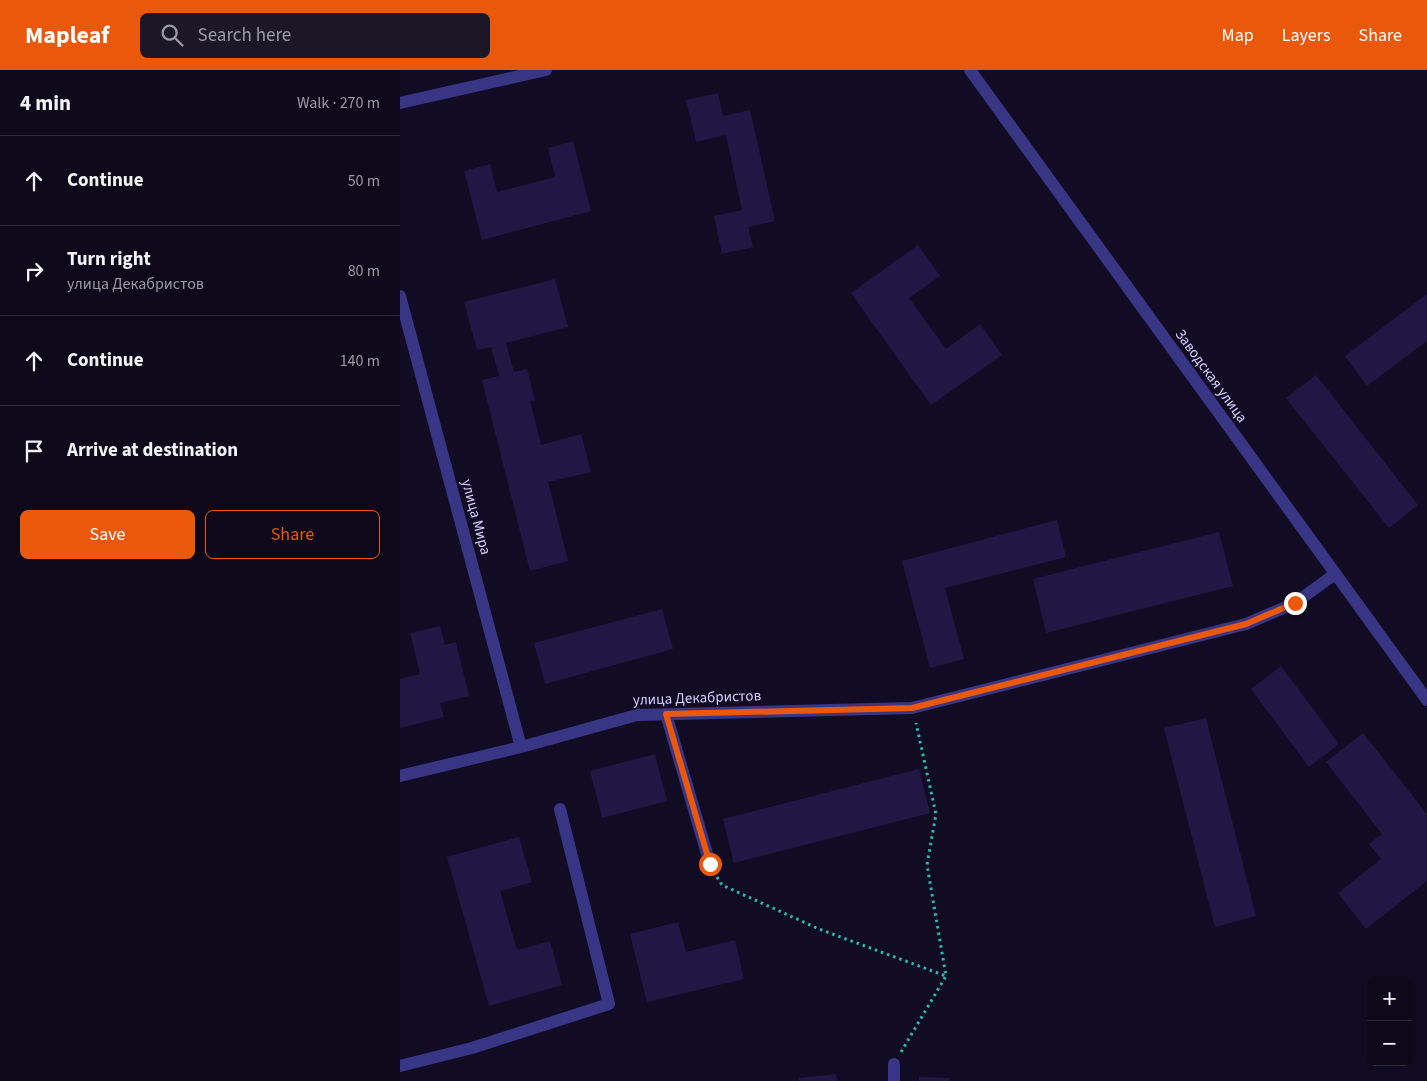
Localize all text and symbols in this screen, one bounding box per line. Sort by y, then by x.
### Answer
search box [140,13,490,58]
text: Mapleaf [25,18,110,53]
icon: search [158,21,186,49]
text: Search here [198,22,291,49]
text: Map [1222,23,1254,48]
text: Layers [1282,23,1331,48]
text: Share [1359,23,1402,48]
text: 4 min [20,88,71,118]
text: Walk · 270 m [297,92,380,114]
icon: ahead [20,167,48,195]
text: Continue [67,167,144,194]
text: 50 m [348,170,380,192]
text: Turn right [67,246,151,273]
icon: right [20,257,48,285]
text: 80 m [348,260,380,282]
text: улица Декабристов [67,273,204,295]
street label: Заводская улица [1170,325,1252,427]
icon: ahead [20,347,48,375]
text: Continue [67,347,144,374]
text: 140 m [340,350,380,372]
icon: arrive [20,437,48,465]
text: Arrive at destination [67,437,238,464]
street label: улица Мира [456,477,496,557]
button: Save [20,510,195,559]
button: Share [205,510,380,559]
route end [1284,592,1307,615]
street label: улица Декабристов [632,685,762,711]
route start [699,853,722,876]
map controls [1367,976,1412,1066]
button: + [1367,976,1412,1021]
button: − [1367,1021,1412,1066]

